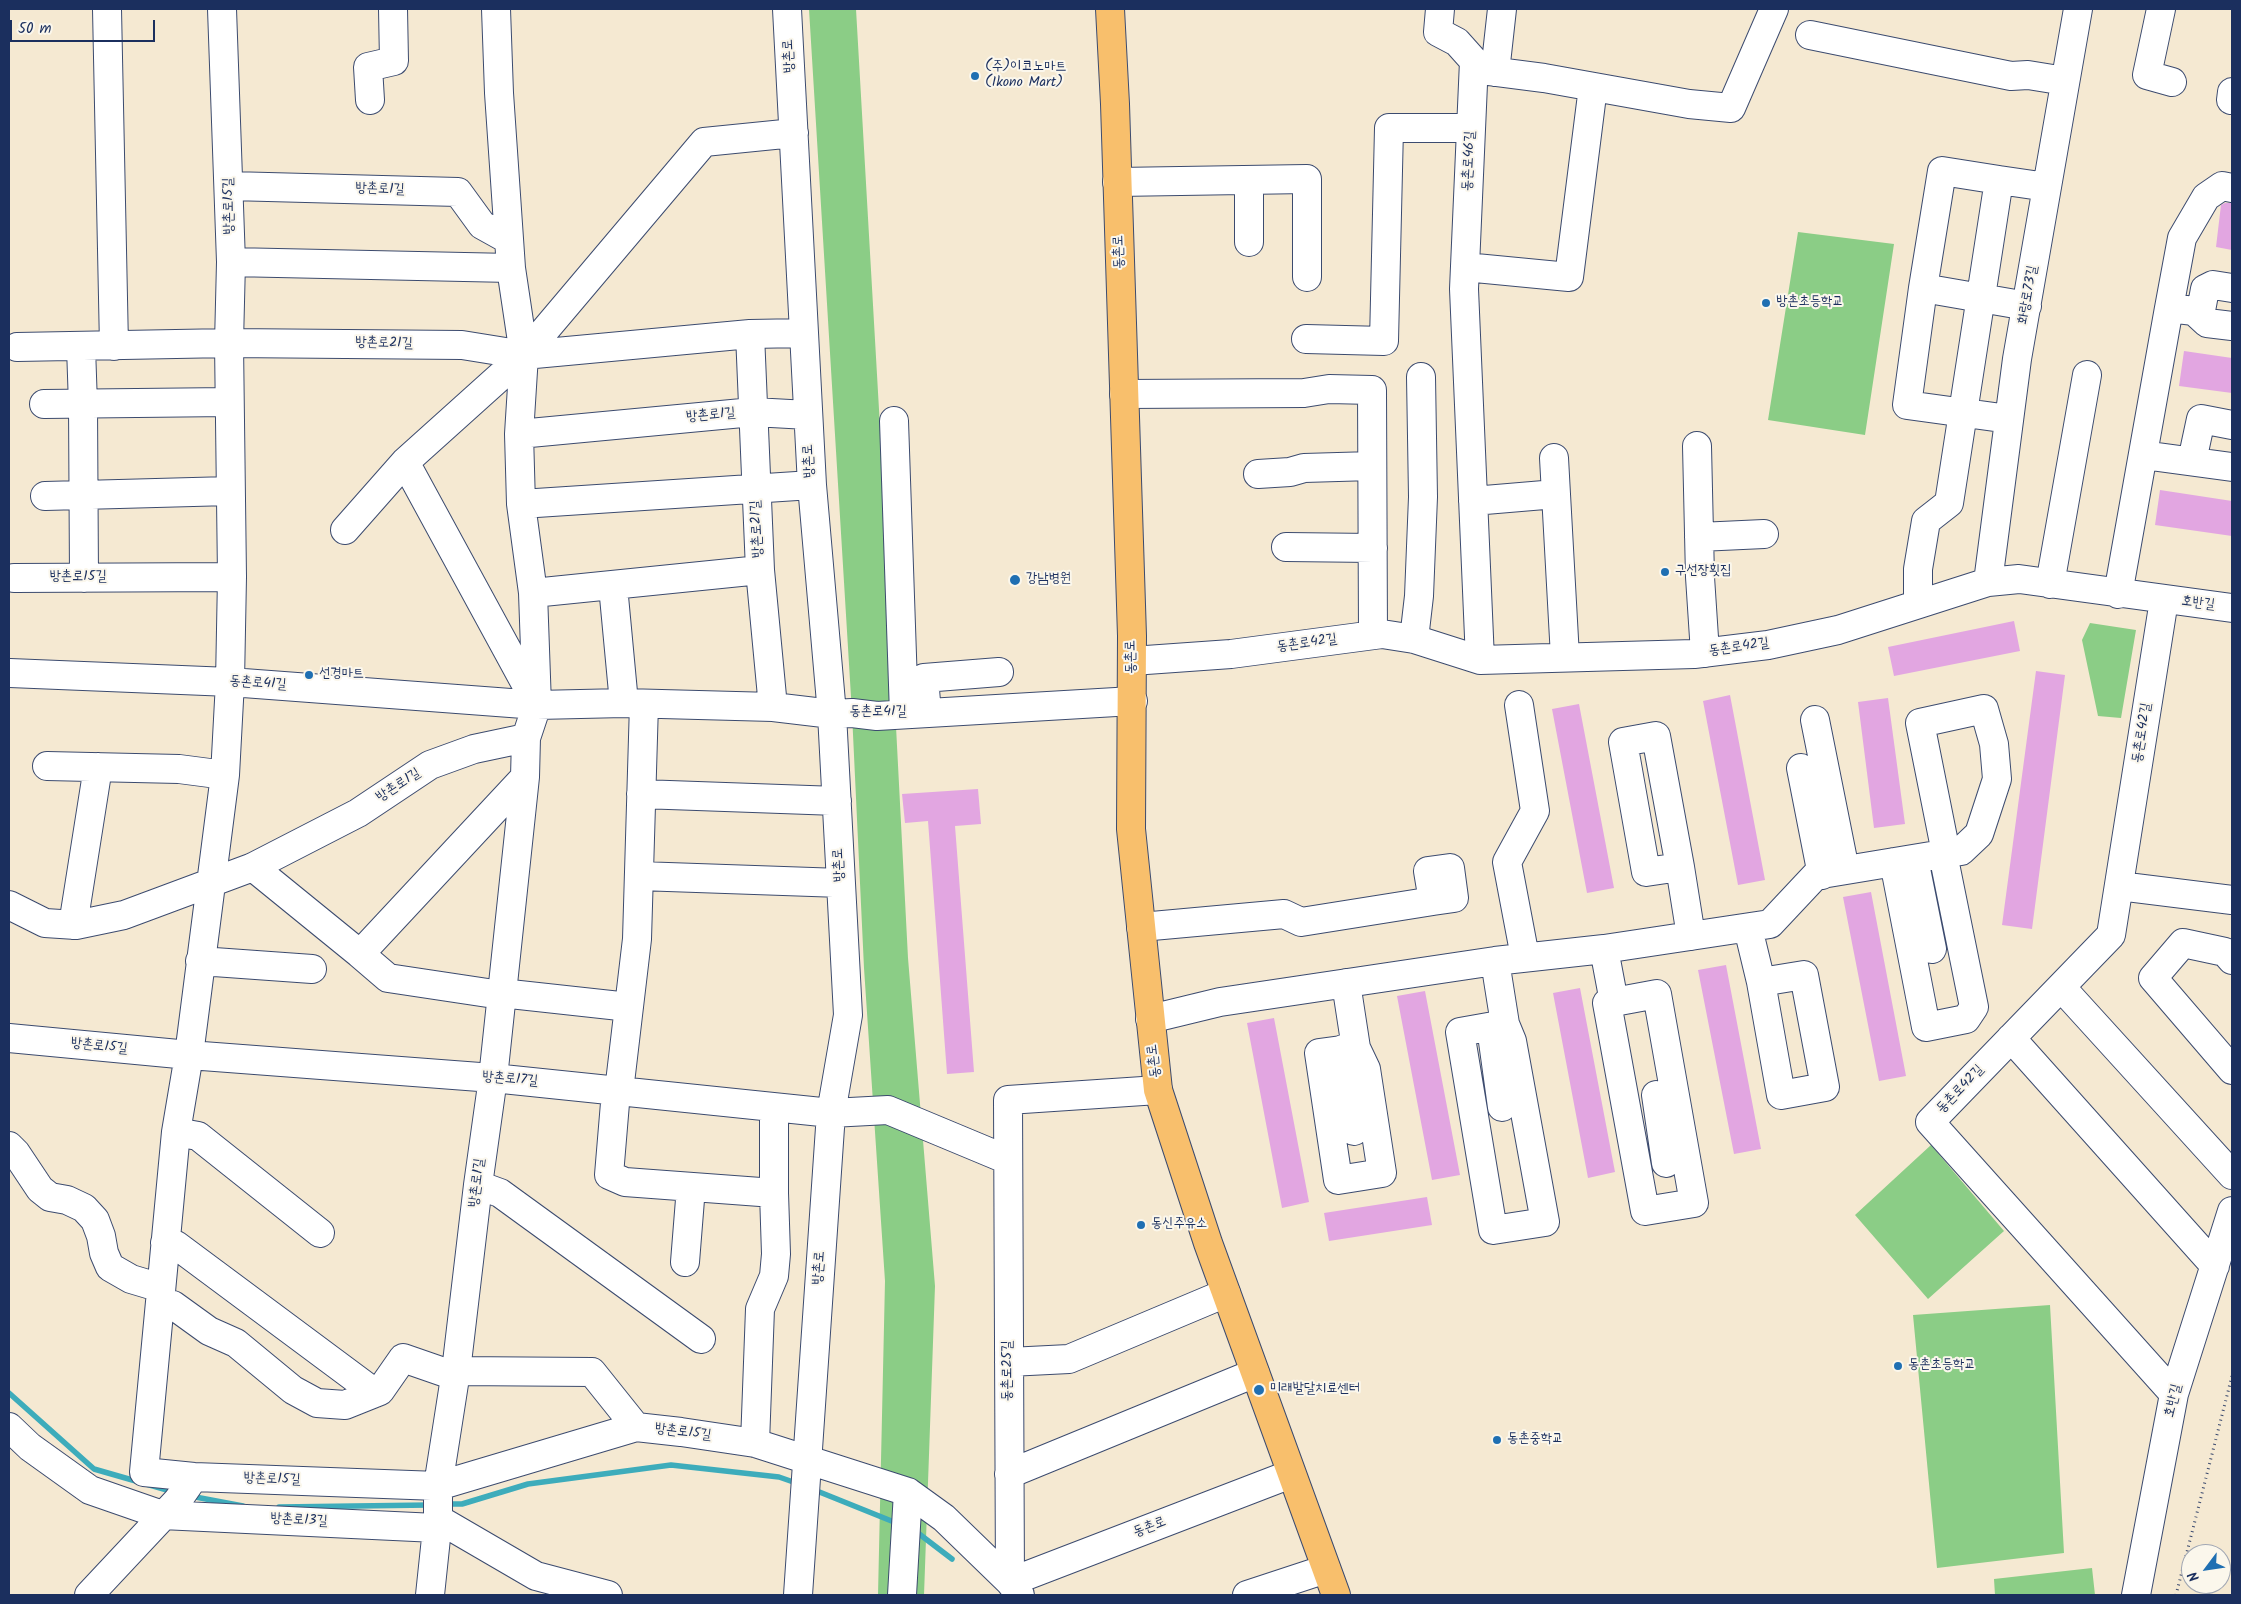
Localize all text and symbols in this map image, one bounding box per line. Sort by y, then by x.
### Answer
scale bar [12,10,158,42]
text: 50 m [18,17,52,41]
street label: 방촌로 [781,39,799,73]
place label: (주)이코노마트 (Ikono Mart) [985,60,1066,92]
marker: (주)이코노마트 (Ikono Mart) [969,70,981,82]
street label: 동촌로46길 [1460,130,1480,192]
street label: 방촌로15길 [221,177,239,235]
street label: 방촌로1길 [355,181,405,199]
street label: 동촌로 [1111,235,1129,269]
street label: 화랑로73길 [2016,264,2042,326]
place label: 방촌초등학교 [1776,295,1844,311]
marker: 방촌초등학교 [1760,297,1772,309]
street label: 방촌로21길 [355,335,413,353]
street label: 방촌로1길 [686,405,736,427]
street label: 방촌로 [801,444,819,478]
street label: 방촌로21길 [748,500,768,558]
place label: 구선장횟집 [1675,564,1731,580]
marker: 구선장횟집 [1659,566,1671,578]
street label: 방촌로15길 [50,570,106,586]
place label: 강남병원 [1026,572,1071,588]
marker: 강남병원 [1008,573,1022,587]
street label: 호반길 [2180,594,2216,614]
street label: 동촌로42길 [1276,631,1338,657]
street label: 동촌로42길 [1708,635,1770,661]
street label: 동촌로 [1123,640,1141,674]
place label: 선경마트 [319,667,364,683]
marker: 선경마트 [303,669,315,681]
street label: 동촌로41길 [229,674,287,694]
street label: 동촌로42길 [2130,702,2156,764]
street label: 동촌로41길 [849,705,907,721]
street label: 방촌로1길 [374,765,424,807]
street label: 방촌로 [831,848,849,882]
street label: 방촌로15길 [70,1036,128,1058]
street label: 동촌로 [1145,1043,1165,1079]
street label: 동촌로42길 [1934,1062,1988,1118]
street label: 방촌로17길 [481,1069,539,1091]
street label: 방촌로1길 [467,1157,489,1209]
place label: 동신주유소 [1151,1217,1207,1233]
marker: 동신주유소 [1135,1219,1147,1231]
street label: 방촌로 [810,1251,830,1285]
street label: 동촌로25길 [1001,1341,1017,1401]
place label: 동촌초등학교 [1908,1358,1976,1374]
marker: 동촌초등학교 [1892,1360,1904,1372]
place label: 미래발달치료센터 [1270,1382,1360,1398]
marker: 미래발달치료센터 [1252,1383,1266,1397]
street label: 호반길 [2162,1383,2186,1419]
street label: 방촌로15길 [654,1421,712,1445]
place label: 동촌중학교 [1507,1432,1563,1448]
marker: 동촌중학교 [1491,1434,1503,1446]
street label: 방촌로15길 [243,1471,301,1489]
street label: 방촌로13길 [270,1511,328,1531]
street label: 동촌로 [1131,1514,1169,1542]
north arrow [2181,1544,2231,1594]
text: N [2182,1567,2206,1586]

